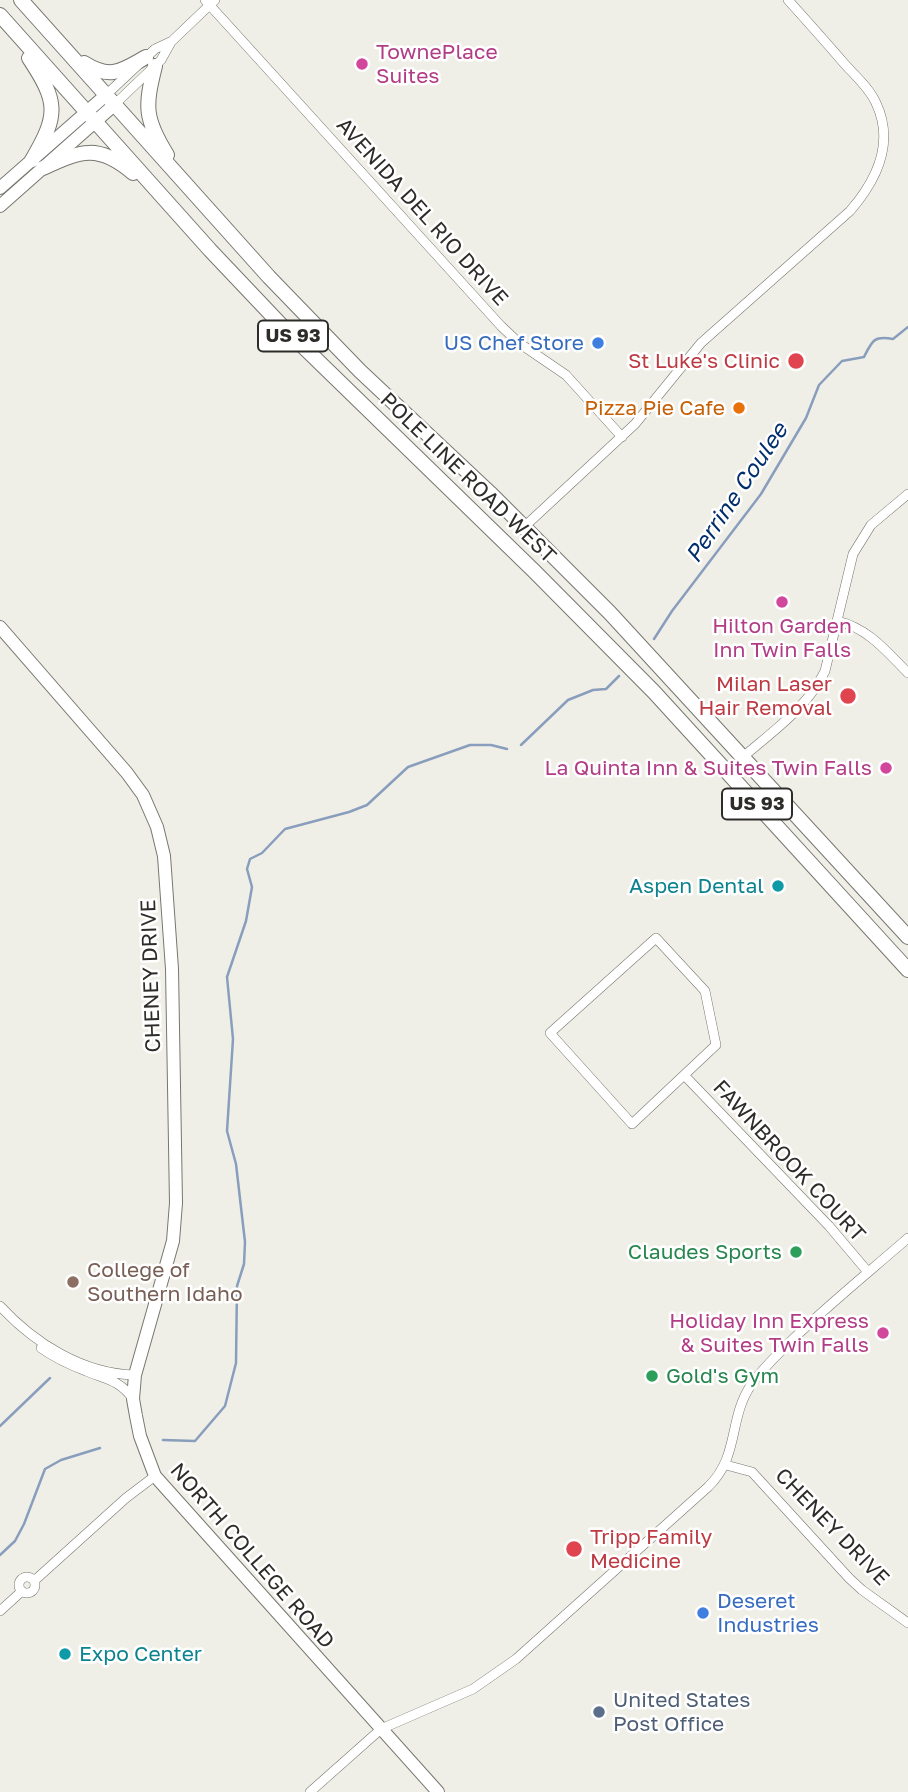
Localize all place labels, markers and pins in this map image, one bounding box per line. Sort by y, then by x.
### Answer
place label: TownePlace Suites [376,39,498,89]
marker: TownePlace Suites [354,56,370,72]
place label: US Chef Store [444,330,584,356]
marker: US Chef Store [590,335,606,351]
place label: St Luke's Clinic [628,348,780,374]
marker: St Luke's Clinic [786,351,806,371]
place label: Pizza Pie Cafe [584,395,725,421]
marker: Pizza Pie Cafe [731,400,747,416]
marker: Hilton Garden Inn Twin Falls [774,594,790,610]
place label: Hilton Garden Inn Twin Falls [712,613,852,663]
place label: Milan Laser Hair Removal [698,671,832,721]
marker: Milan Laser Hair Removal [838,686,858,706]
place label: La Quinta Inn & Suites Twin Falls [544,755,872,781]
marker: La Quinta Inn & Suites Twin Falls [878,760,894,776]
place label: Aspen Dental [629,873,764,899]
marker: Aspen Dental [770,878,786,894]
place label: Claudes Sports [628,1239,782,1265]
marker: Claudes Sports [788,1244,804,1260]
place label: College of Southern Idaho [87,1257,242,1307]
marker: College of Southern Idaho [65,1274,81,1290]
place label: Holiday Inn Express & Suites Twin Falls [669,1308,869,1358]
marker: Holiday Inn Express & Suites Twin Falls [875,1325,891,1341]
place label: Gold's Gym [666,1363,779,1389]
marker: Gold's Gym [644,1368,660,1384]
place label: Tripp Family Medicine [590,1524,712,1574]
marker: Tripp Family Medicine [564,1539,584,1559]
place label: Deseret Industries [717,1588,819,1638]
marker: Deseret Industries [695,1605,711,1621]
place label: Expo Center [79,1641,202,1667]
marker: Expo Center [57,1646,73,1662]
place label: United States Post Office [613,1687,750,1737]
marker: United States Post Office [591,1704,607,1720]

